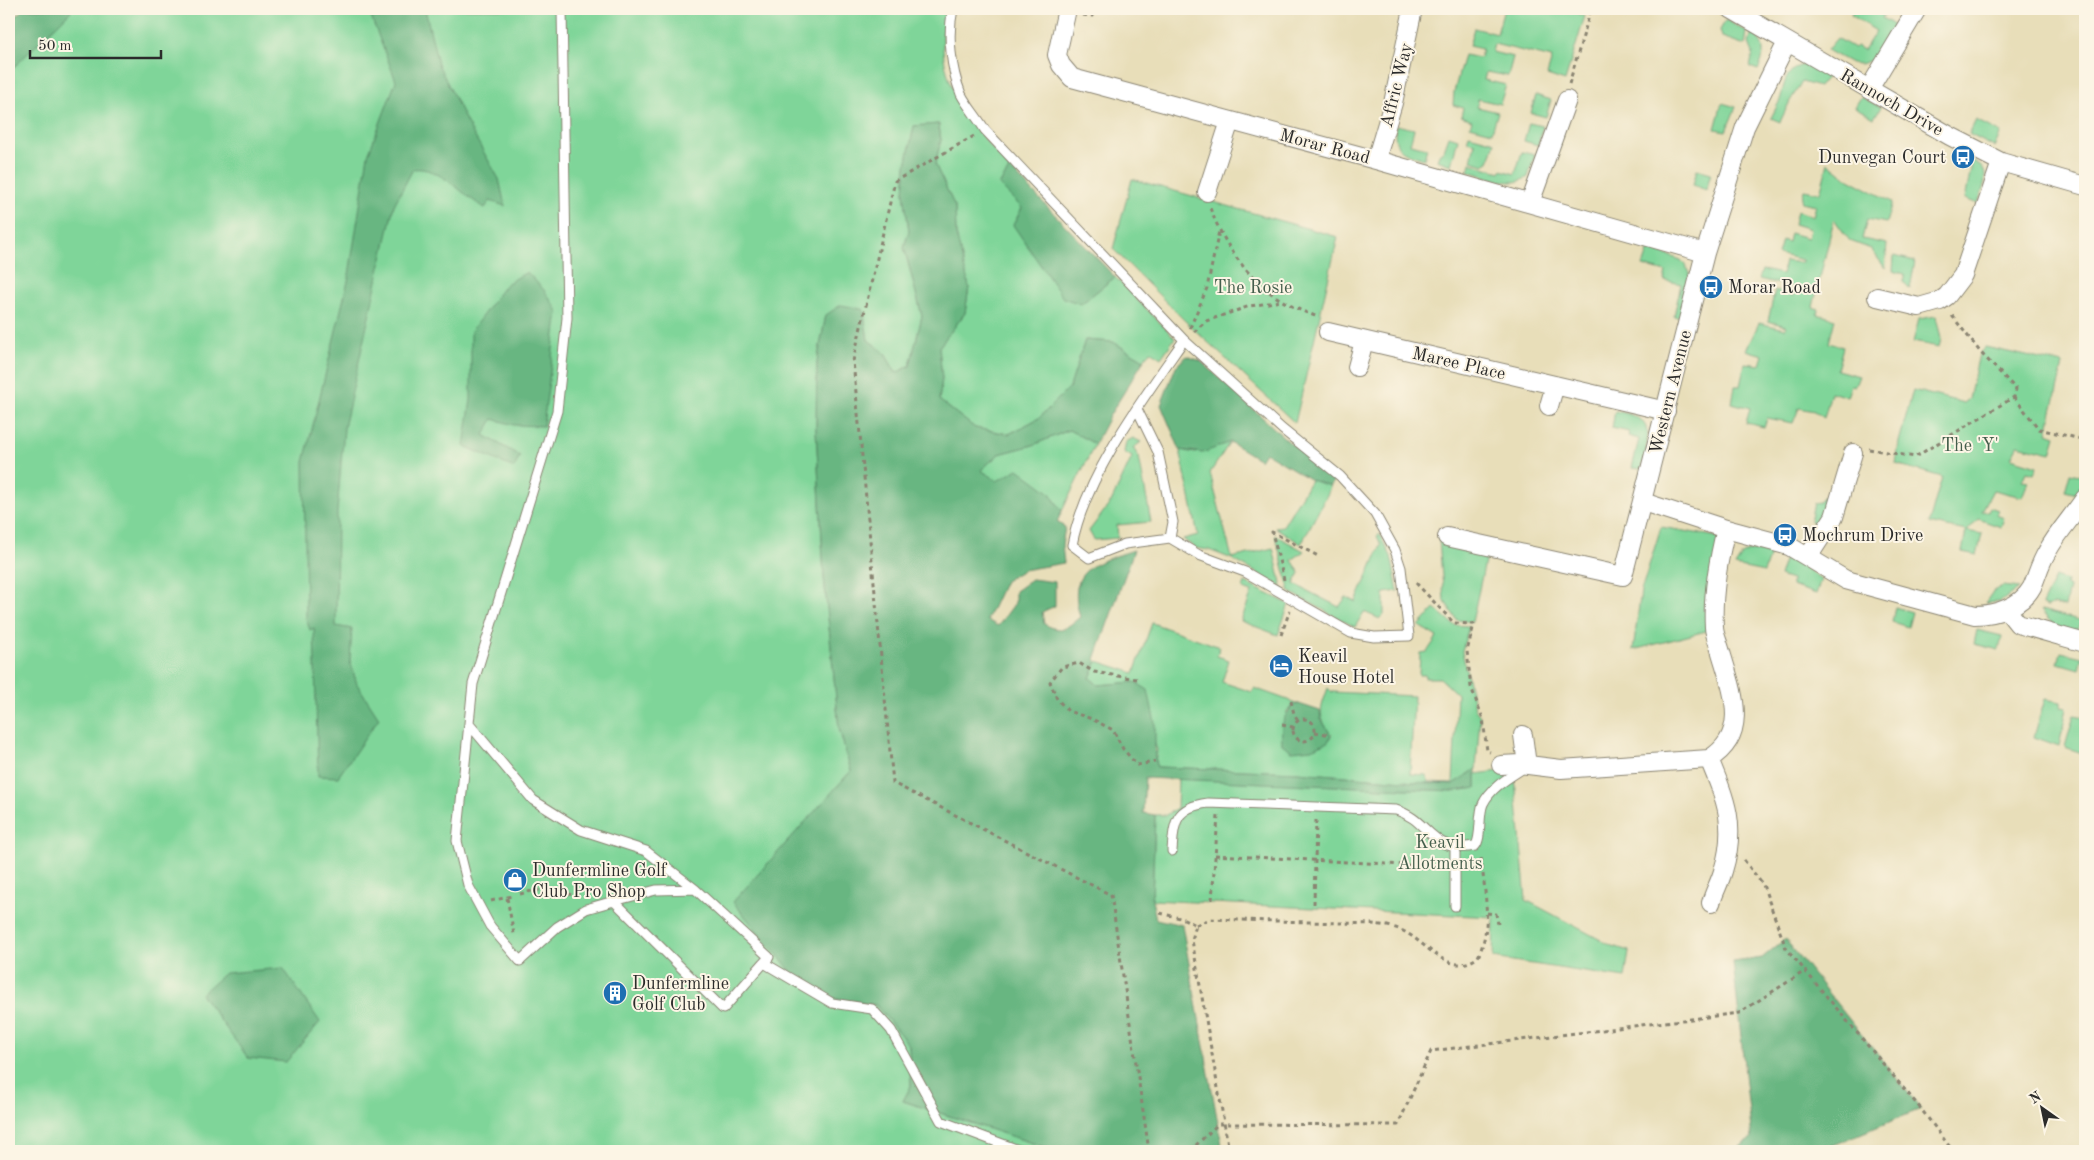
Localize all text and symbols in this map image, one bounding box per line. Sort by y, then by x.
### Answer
scale bar [30,28,161,60]
text: 50 m [38,39,72,54]
street label: Affric Way [1378,41,1416,129]
street label: Rannoch Drive [1837,66,1946,140]
street label: Morar Road [1278,126,1372,168]
bus stop icon: Dunvegan Court [1950,144,1976,170]
place label: Dunvegan Court [1818,149,1946,167]
bus stop icon: Morar Road [1698,274,1724,300]
park label: The Rosie [1214,279,1292,297]
place label: Morar Road [1728,279,1821,297]
street label: Western Avenue [1647,328,1695,456]
street label: Maree Place [1410,345,1507,383]
park label: The 'Y' [1941,437,1999,455]
bus stop icon: Mochrum Drive [1772,522,1798,548]
place label: Mochrum Drive [1802,527,1923,545]
place label: Keavil House Hotel [1298,648,1395,687]
hotel icon: Keavil House Hotel [1268,653,1294,679]
park label: Keavil Allotments [1397,834,1483,873]
place label: Dunfermline Golf Club Pro Shop [532,862,668,901]
shop icon: Dunfermline Golf Club Pro Shop [502,867,528,893]
place label: Dunfermline Golf Club [632,975,729,1014]
building icon: Dunfermline Golf Club [602,980,628,1006]
north arrow [2016,1082,2066,1132]
text: N [2027,1089,2044,1107]

